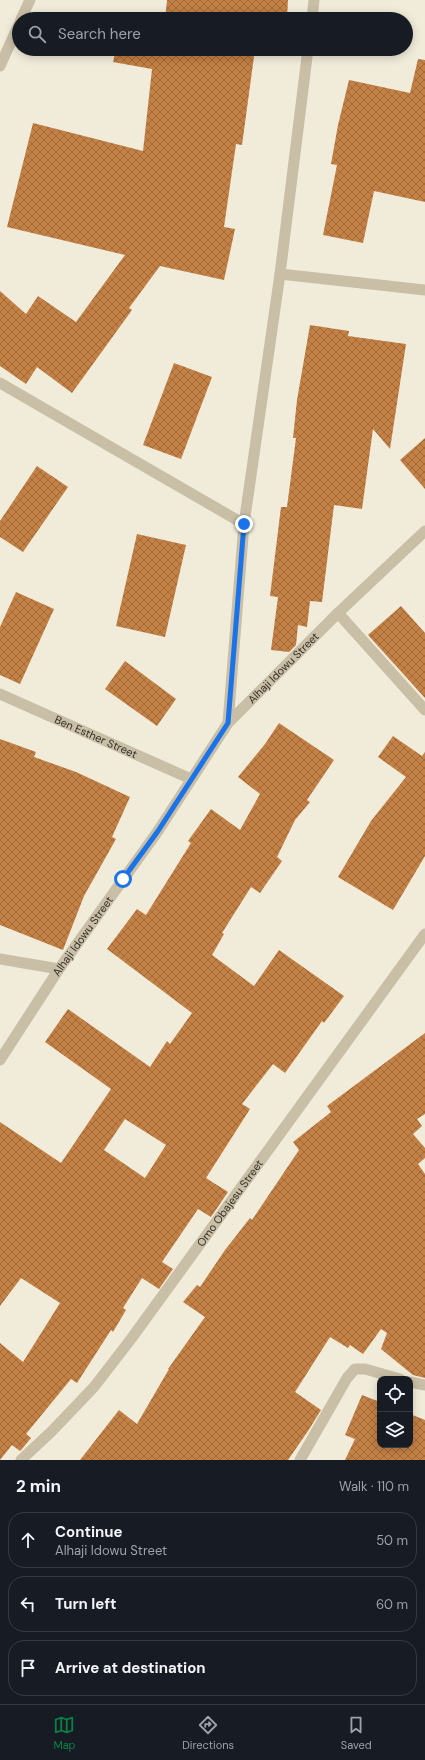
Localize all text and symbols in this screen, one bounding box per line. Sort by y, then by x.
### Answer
search box [12,12,413,56]
icon: search [26,23,48,45]
text: Search here [58,24,141,44]
route end [235,515,253,533]
street label: Alhaji Idowu Street [245,629,322,706]
street label: Ben Esther Street [53,712,139,761]
route start [114,870,132,888]
street label: Alhaji Idowu Street [49,893,116,979]
street label: Omo Obajesu Street [194,1157,266,1249]
map controls [377,1376,413,1448]
button: locate [377,1376,413,1412]
button: layers [377,1412,413,1448]
text: 2 min [16,1475,61,1497]
text: Walk · 110 m [339,1478,409,1495]
text: Continue [55,1522,123,1542]
icon: ahead [17,1529,39,1551]
text: 50 m [376,1532,408,1549]
text: Alhaji Idowu Street [55,1542,167,1559]
icon: left [17,1593,39,1615]
text: Turn left [55,1594,116,1614]
text: 60 m [376,1596,408,1613]
icon: arrive [17,1657,39,1679]
text: Arrive at destination [55,1658,206,1678]
tab: Map [53,1714,76,1752]
tab: Directions [182,1714,234,1752]
tab: Saved [341,1714,372,1752]

